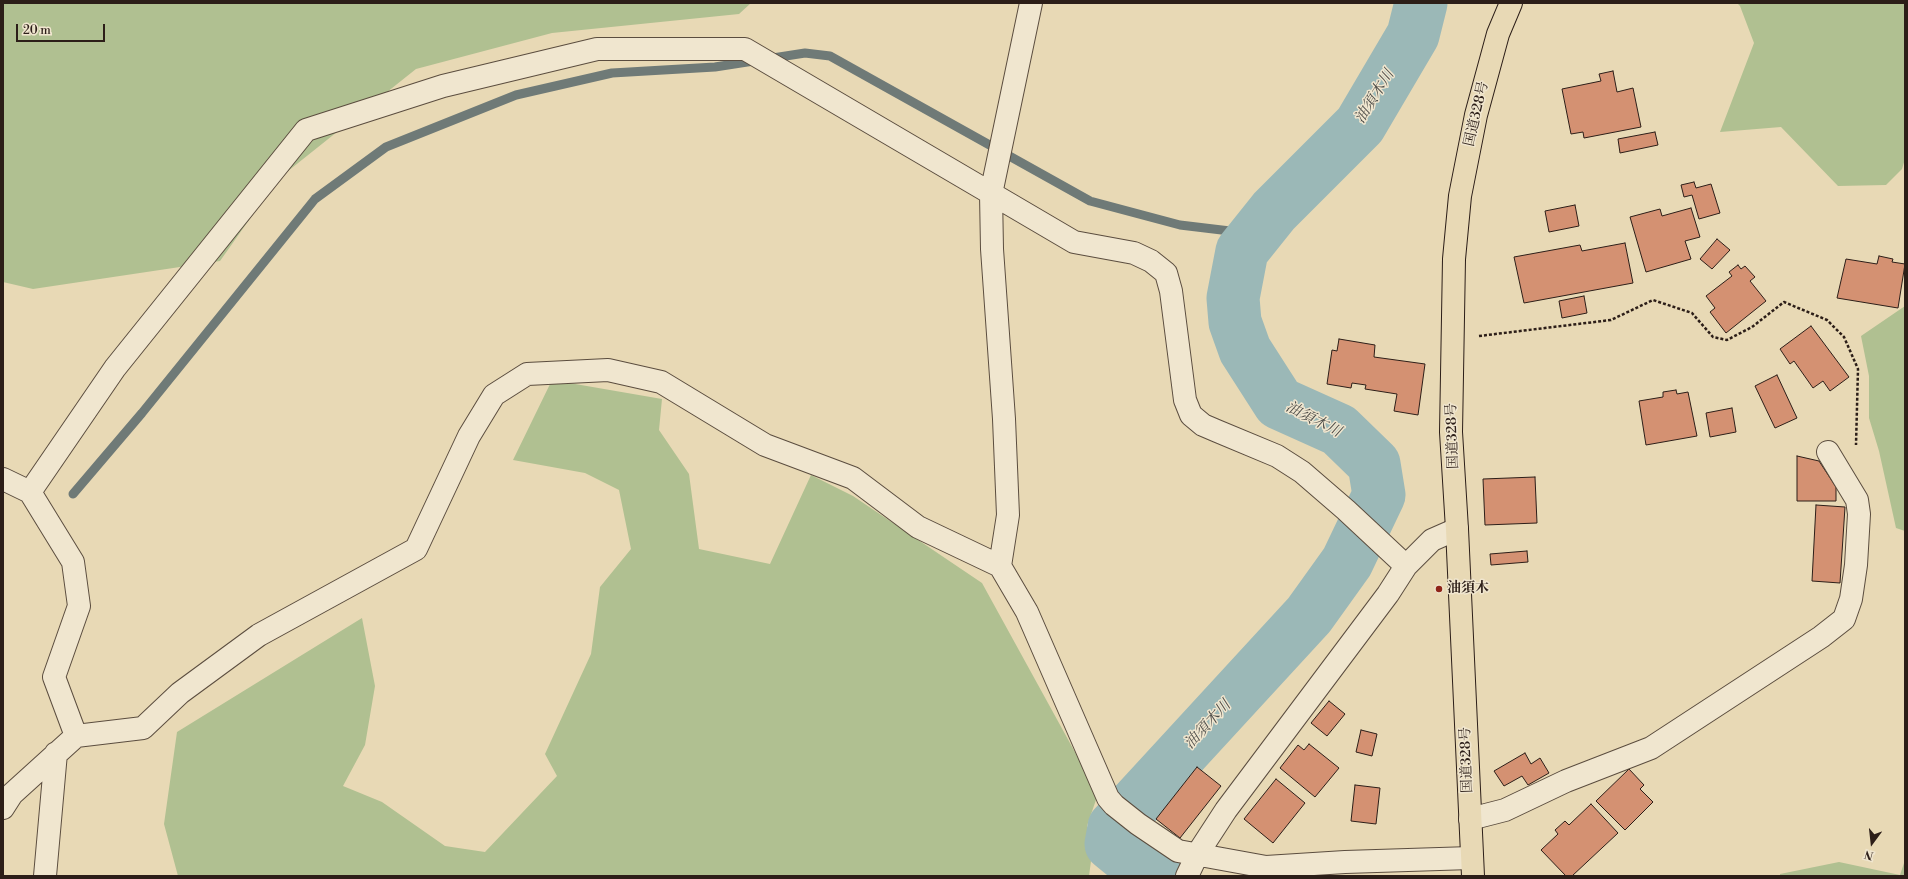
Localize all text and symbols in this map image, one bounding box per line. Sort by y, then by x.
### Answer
scale bar [18,16,107,42]
text: 20 m [23,23,51,38]
water label: 油須木川 [1351,67,1399,127]
street label: 国道328号 [1461,80,1493,148]
water label: 油須木川 [1282,398,1344,442]
street label: 国道328号 [1443,403,1463,469]
place label: 油須木 [1447,581,1489,597]
marker: 油須木 [1434,584,1444,594]
water label: 油須木川 [1181,697,1235,753]
street label: 国道328号 [1457,727,1477,793]
north arrow [1852,823,1892,863]
text: N [1863,847,1875,862]

